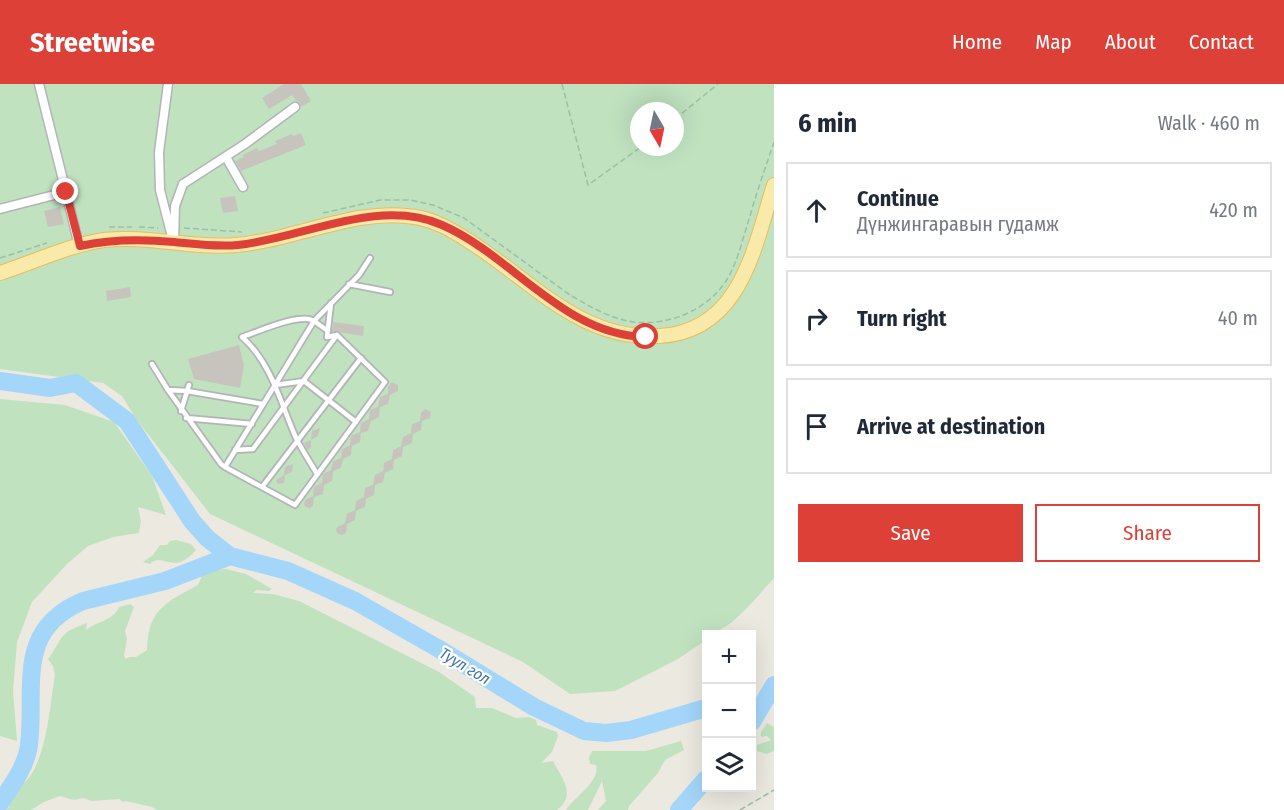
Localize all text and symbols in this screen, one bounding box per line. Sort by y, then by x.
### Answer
text: Streetwise [30,26,155,59]
text: Home [952,29,1002,55]
text: Map [1035,29,1072,55]
text: About [1105,29,1156,55]
text: Contact [1189,29,1254,55]
north arrow [630,102,684,156]
text: 6 min [798,108,857,139]
text: Walk · 460 m [1158,111,1260,135]
route end [52,178,78,204]
text: Continue [857,185,939,212]
icon: ahead [800,194,833,227]
text: 420 m [1209,198,1258,222]
text: Дүнжингаравын гудамж [857,212,1059,236]
icon: right [800,302,833,335]
text: Turn right [857,305,946,332]
text: 40 m [1218,306,1258,330]
route start [632,323,658,349]
icon: arrive [800,410,833,443]
text: Arrive at destination [857,413,1045,440]
button: Save [798,504,1023,562]
button: Share [1035,504,1260,562]
map controls [702,630,756,792]
button: + [702,630,756,684]
water label: Туул гол [436,643,494,689]
button: − [702,684,756,738]
button: layers [702,738,756,792]

